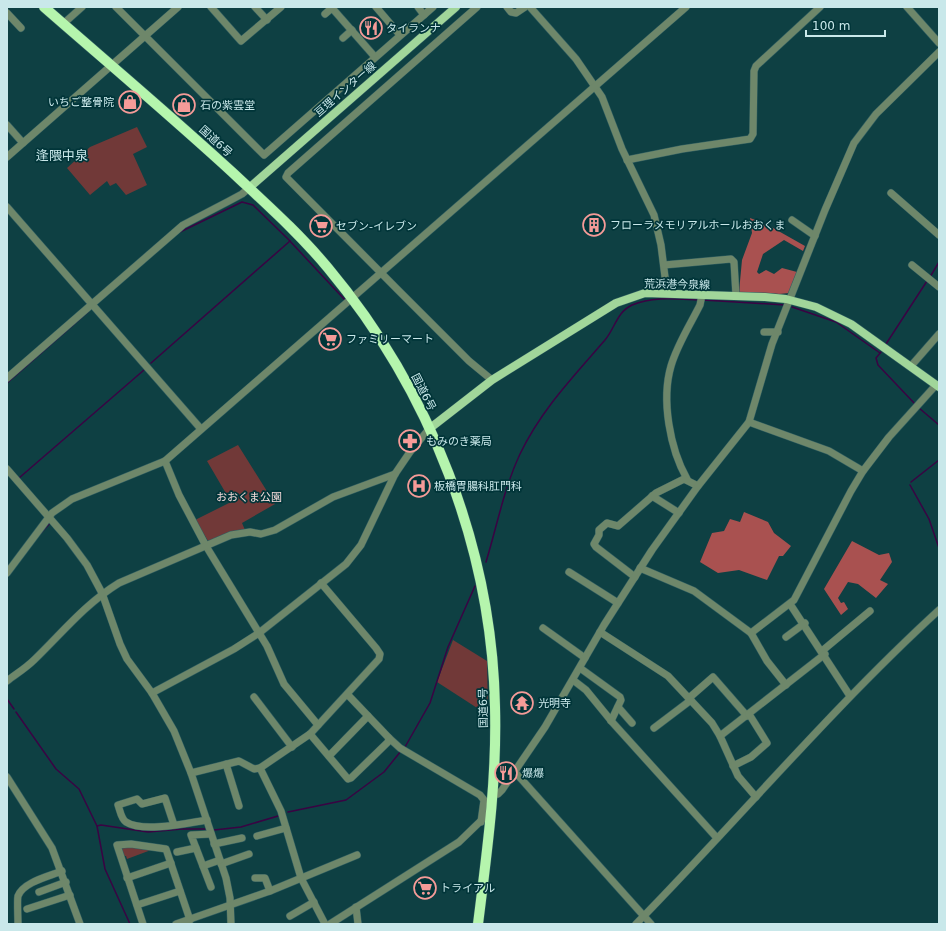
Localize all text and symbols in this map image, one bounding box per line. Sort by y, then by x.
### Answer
scale bar [806,12,885,38]
restaurant icon: タイランナ [358,15,384,41]
text: 100 m [812,19,850,33]
place label: タイランナ [386,22,441,35]
street label: 亘理インター線 [312,59,379,120]
shop icon: いちご整骨院 [117,89,143,115]
shop icon: 石の紫雲堂 [171,92,197,118]
place label: いちご整骨院 [48,96,114,109]
place label: 石の紫雲堂 [200,99,255,112]
street label: 国道6号 [196,123,235,160]
district label: 逢隈中泉 [36,148,88,163]
building icon: フローラメモリアルホールおおくま [581,212,607,238]
supermarket icon: セブン-イレブン [308,213,334,239]
place label: フローラメモリアルホールおおくま [610,219,786,232]
place label: セブン-イレブン [336,220,417,233]
street label: 荒浜港今泉線 [644,277,710,292]
supermarket icon: ファミリーマート [317,326,343,352]
place label: ファミリーマート [346,333,434,346]
street label: 国道6号 [409,371,438,413]
pharmacy icon: もみのき薬局 [397,428,423,454]
place label: もみのき薬局 [426,435,492,448]
hospital icon: 板橋胃腸科肛門科 [406,473,432,499]
place label: 板橋胃腸科肛門科 [434,480,522,493]
park label: おおくま公園 [216,491,282,504]
street label: 国道6号 [477,688,490,728]
temple icon: 光明寺 [509,690,535,716]
place label: 光明寺 [538,697,571,710]
restaurant icon: 爆爆 [493,760,519,786]
place label: 爆爆 [522,767,544,780]
supermarket icon: トライアル [412,875,438,901]
place label: トライアル [440,882,495,895]

